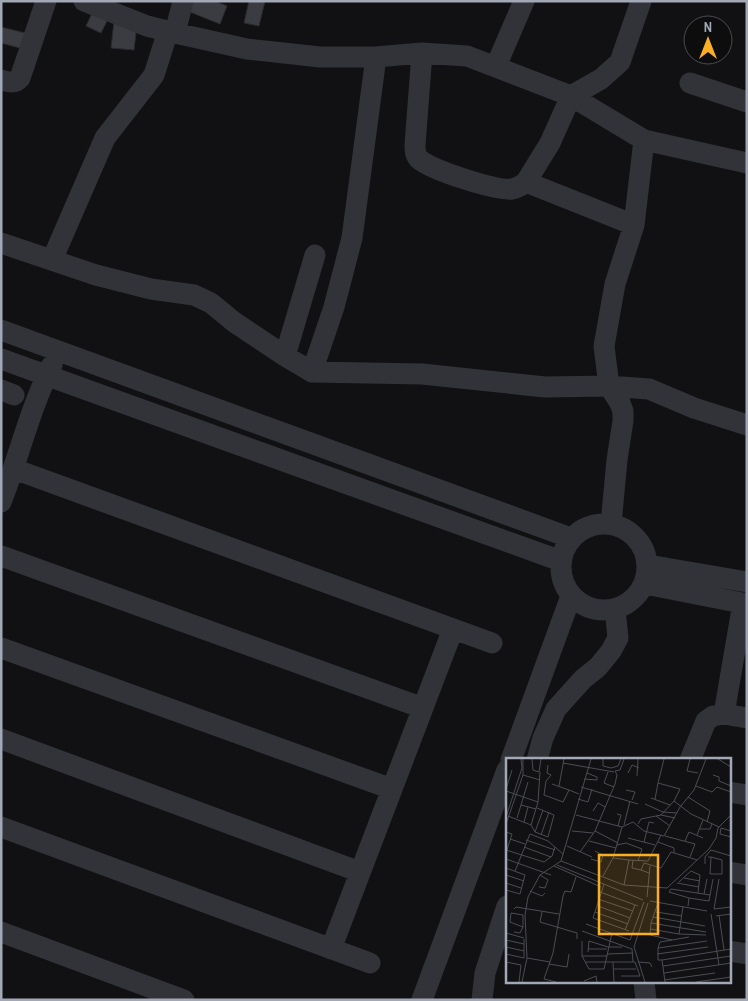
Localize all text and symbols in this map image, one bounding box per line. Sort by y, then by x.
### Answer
north arrow [683,15,733,65]
text: N [704,18,712,36]
inset map [506,758,730,984]

